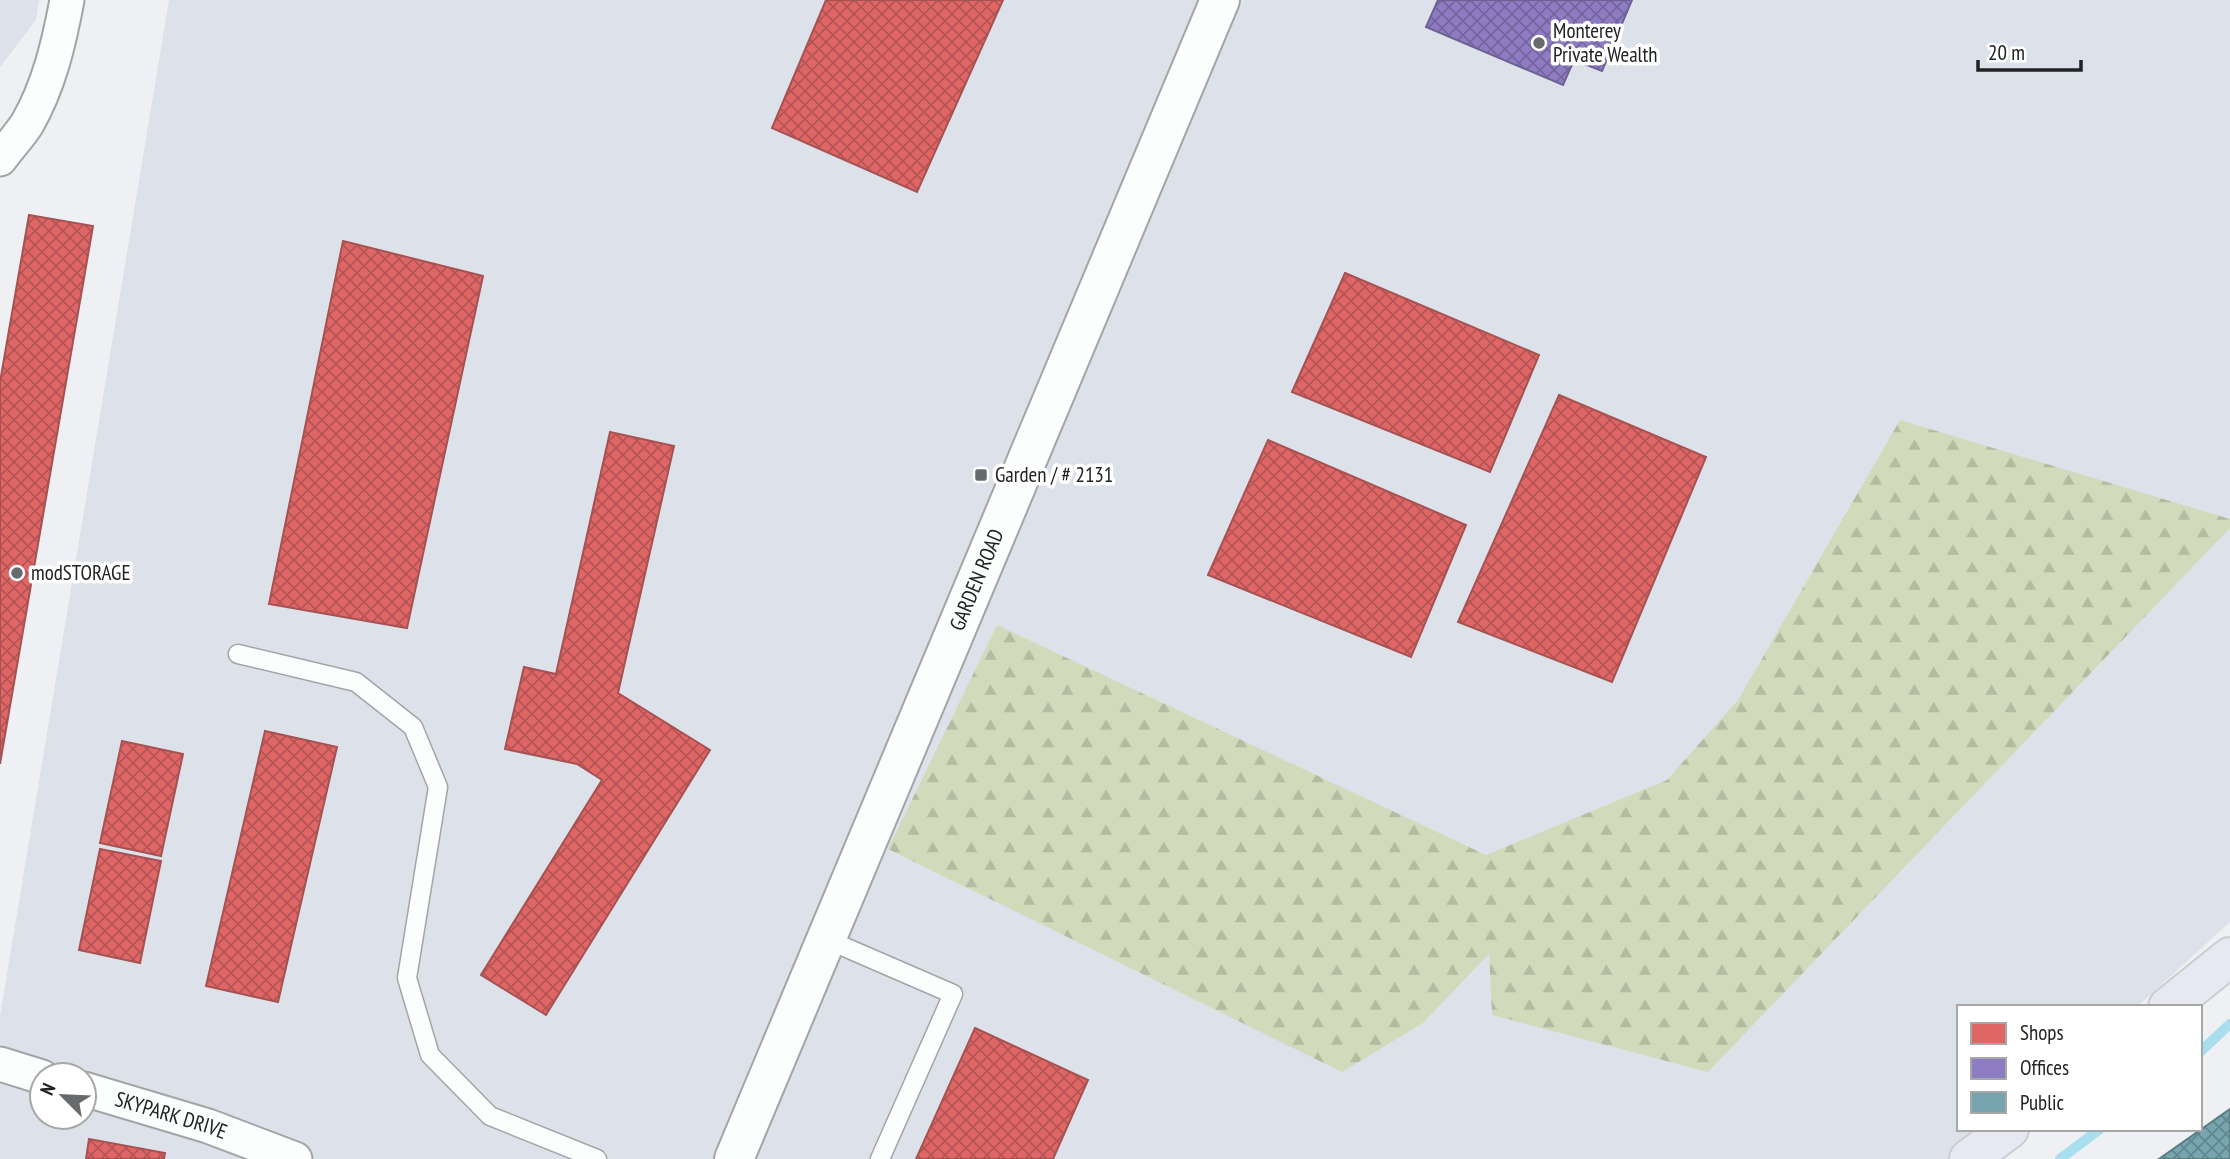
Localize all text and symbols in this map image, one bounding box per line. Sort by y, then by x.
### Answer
place label: Monterey Private Wealth [1553,17,1658,68]
scale bar [1978,28,2081,72]
marker: Monterey Private Wealth [1531,35,1547,51]
text: 20 m [1988,39,2025,66]
place label: Garden / # 2131 [995,461,1113,488]
marker: Garden / # 2131 [973,467,989,483]
street label: GARDEN ROAD [943,525,1010,635]
place label: modSTORAGE [31,559,130,586]
marker: modSTORAGE [9,565,25,581]
legend [1957,1005,2202,1131]
text: Shops [2020,1019,2064,1046]
text: Offices [2020,1054,2069,1081]
north arrow [28,1061,98,1131]
text: N [34,1080,61,1099]
street label: SKYPARK DRIVE [112,1085,231,1145]
text: Public [2020,1089,2065,1116]

